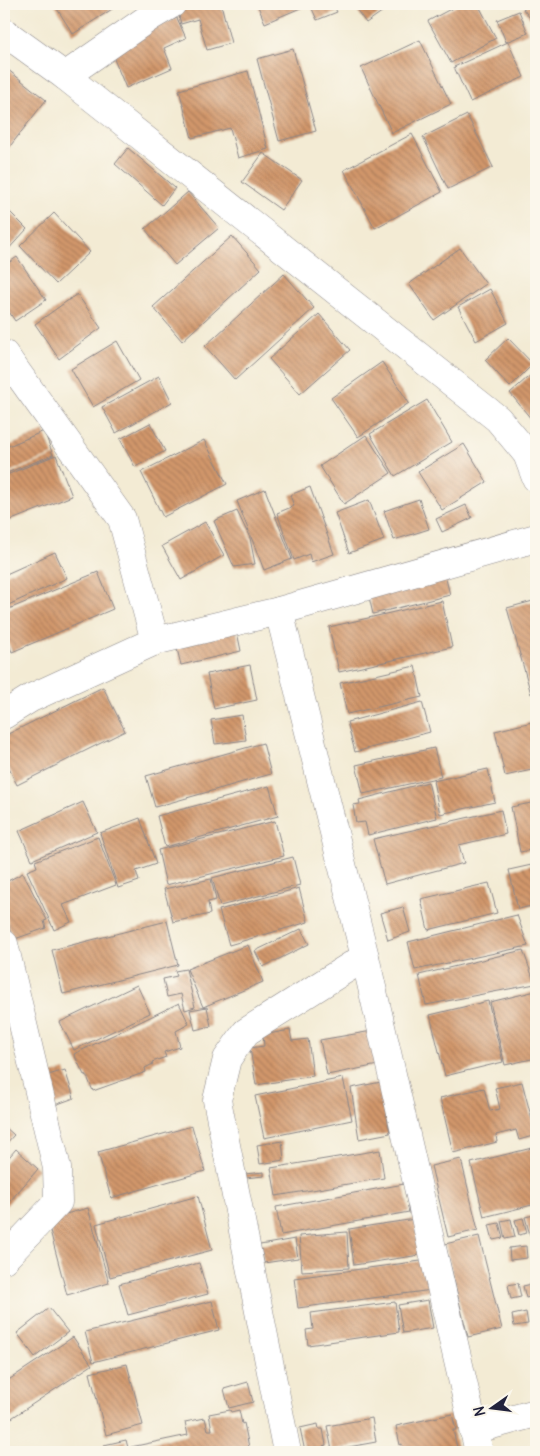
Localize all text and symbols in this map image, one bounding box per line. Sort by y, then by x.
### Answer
north arrow [468,1384,518,1434]
text: N [469,1404,489,1418]

